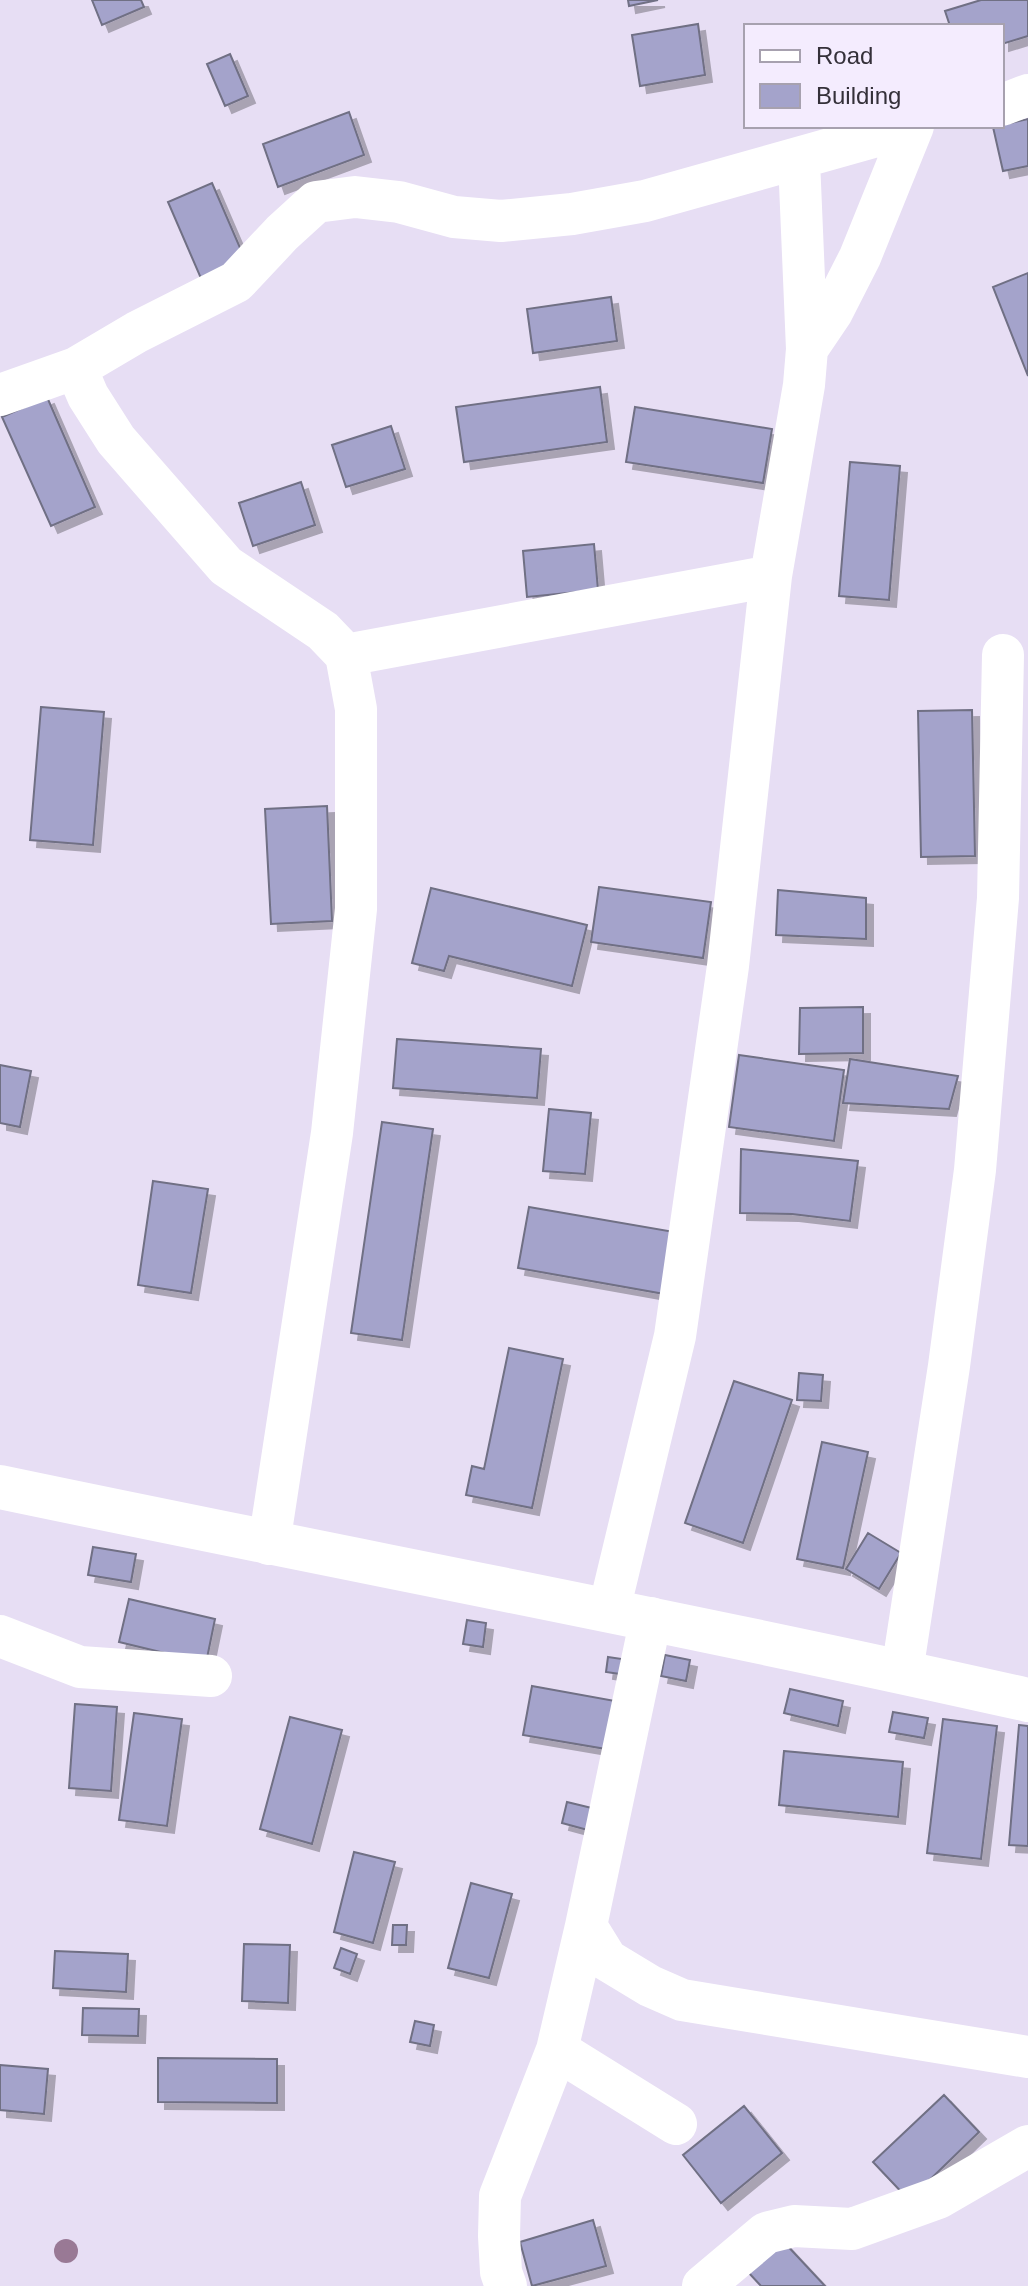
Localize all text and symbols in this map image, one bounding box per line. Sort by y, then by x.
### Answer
legend [744,24,1004,128]
text: Road [816,42,873,69]
text: Building [816,82,901,109]

